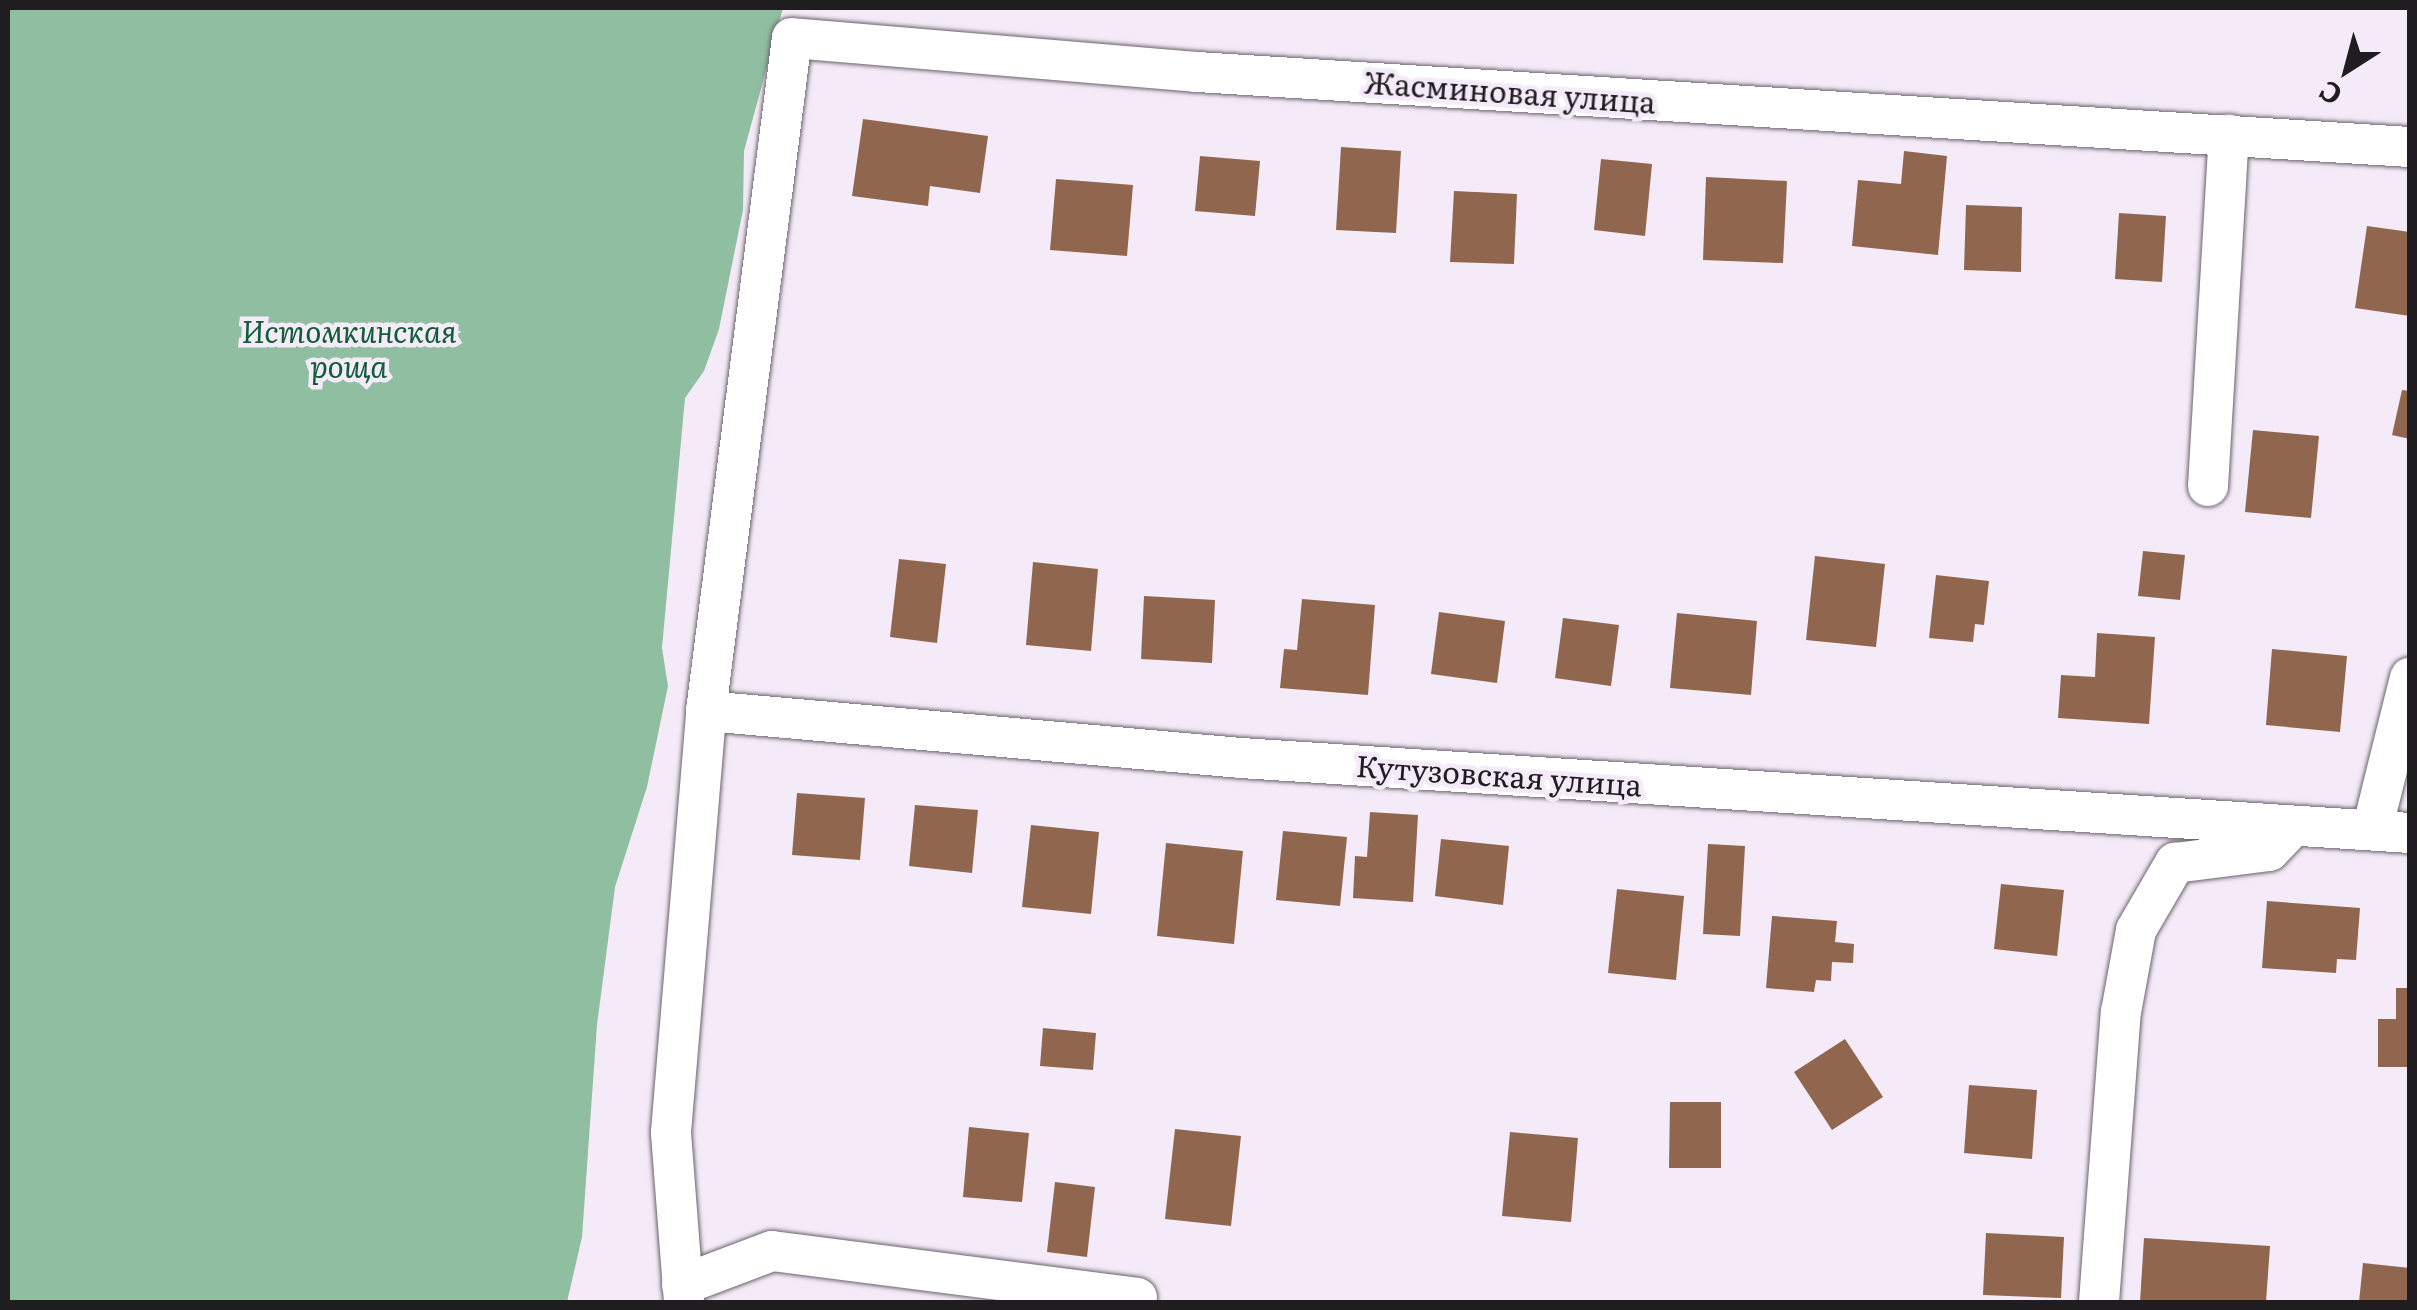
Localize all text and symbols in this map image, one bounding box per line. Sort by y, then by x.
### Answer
north arrow [2297,20,2397,120]
street label: Жасминовая улица [1363,63,1657,119]
text: С [2309,71,2350,117]
park label: Истомкинская роща [241,312,457,382]
street label: Кутузовская улица [1355,746,1643,802]

